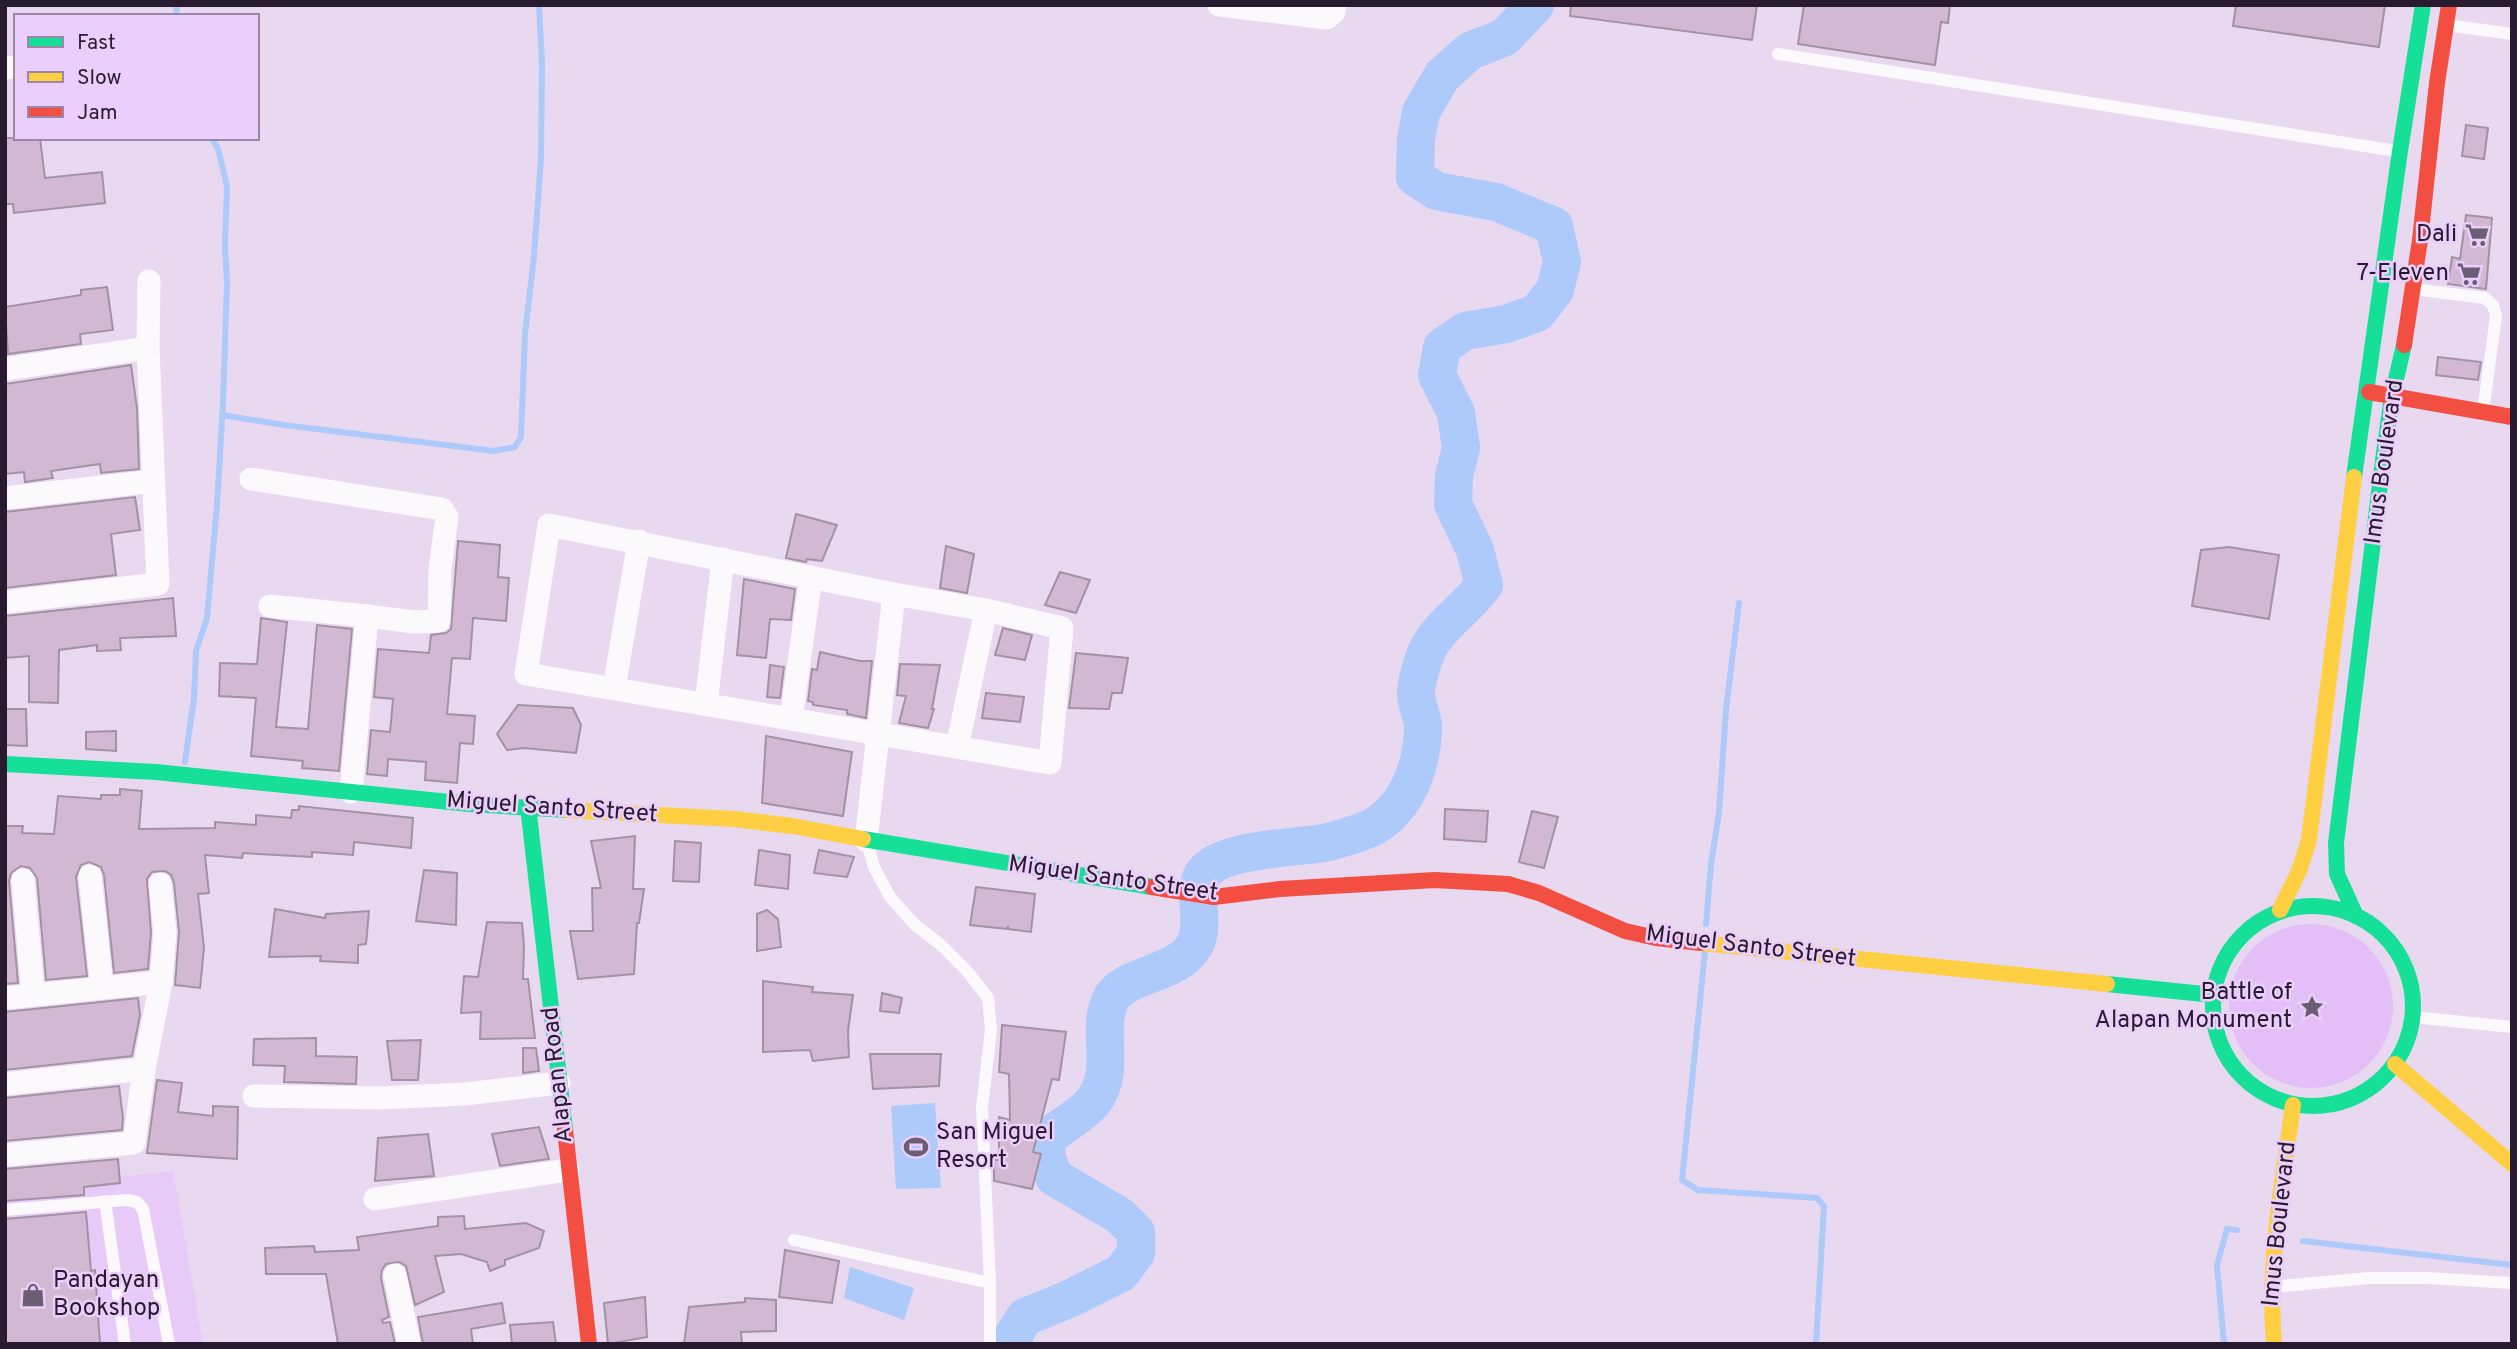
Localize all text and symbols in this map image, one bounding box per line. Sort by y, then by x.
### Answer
legend [14,14,259,140]
text: Fast [77,30,116,57]
text: Slow [77,65,122,92]
text: Jam [77,100,118,127]
place label: Dali [2416,220,2457,250]
supermarket icon: Dali [2463,221,2491,249]
place label: 7-Eleven [2356,259,2449,289]
supermarket icon: 7-Eleven [2455,260,2483,288]
street label: Imus Boulevard [2359,378,2411,546]
street label: Miguel Santo Street [445,786,659,830]
street label: Miguel Santo Street [1006,849,1220,909]
street label: Miguel Santo Street [1644,919,1858,975]
place label: Battle of Alapan Monument [2095,978,2292,1036]
place icon: Battle of Alapan Monument [2298,993,2326,1021]
street label: Alapan Road [536,1005,580,1145]
place label: San Miguel Resort [936,1118,1054,1176]
sports icon: San Miguel Resort [902,1133,930,1161]
street label: Imus Boulevard [2256,1140,2304,1308]
place label: Pandayan Bookshop [53,1266,160,1324]
shop icon: Pandayan Bookshop [19,1281,47,1309]

